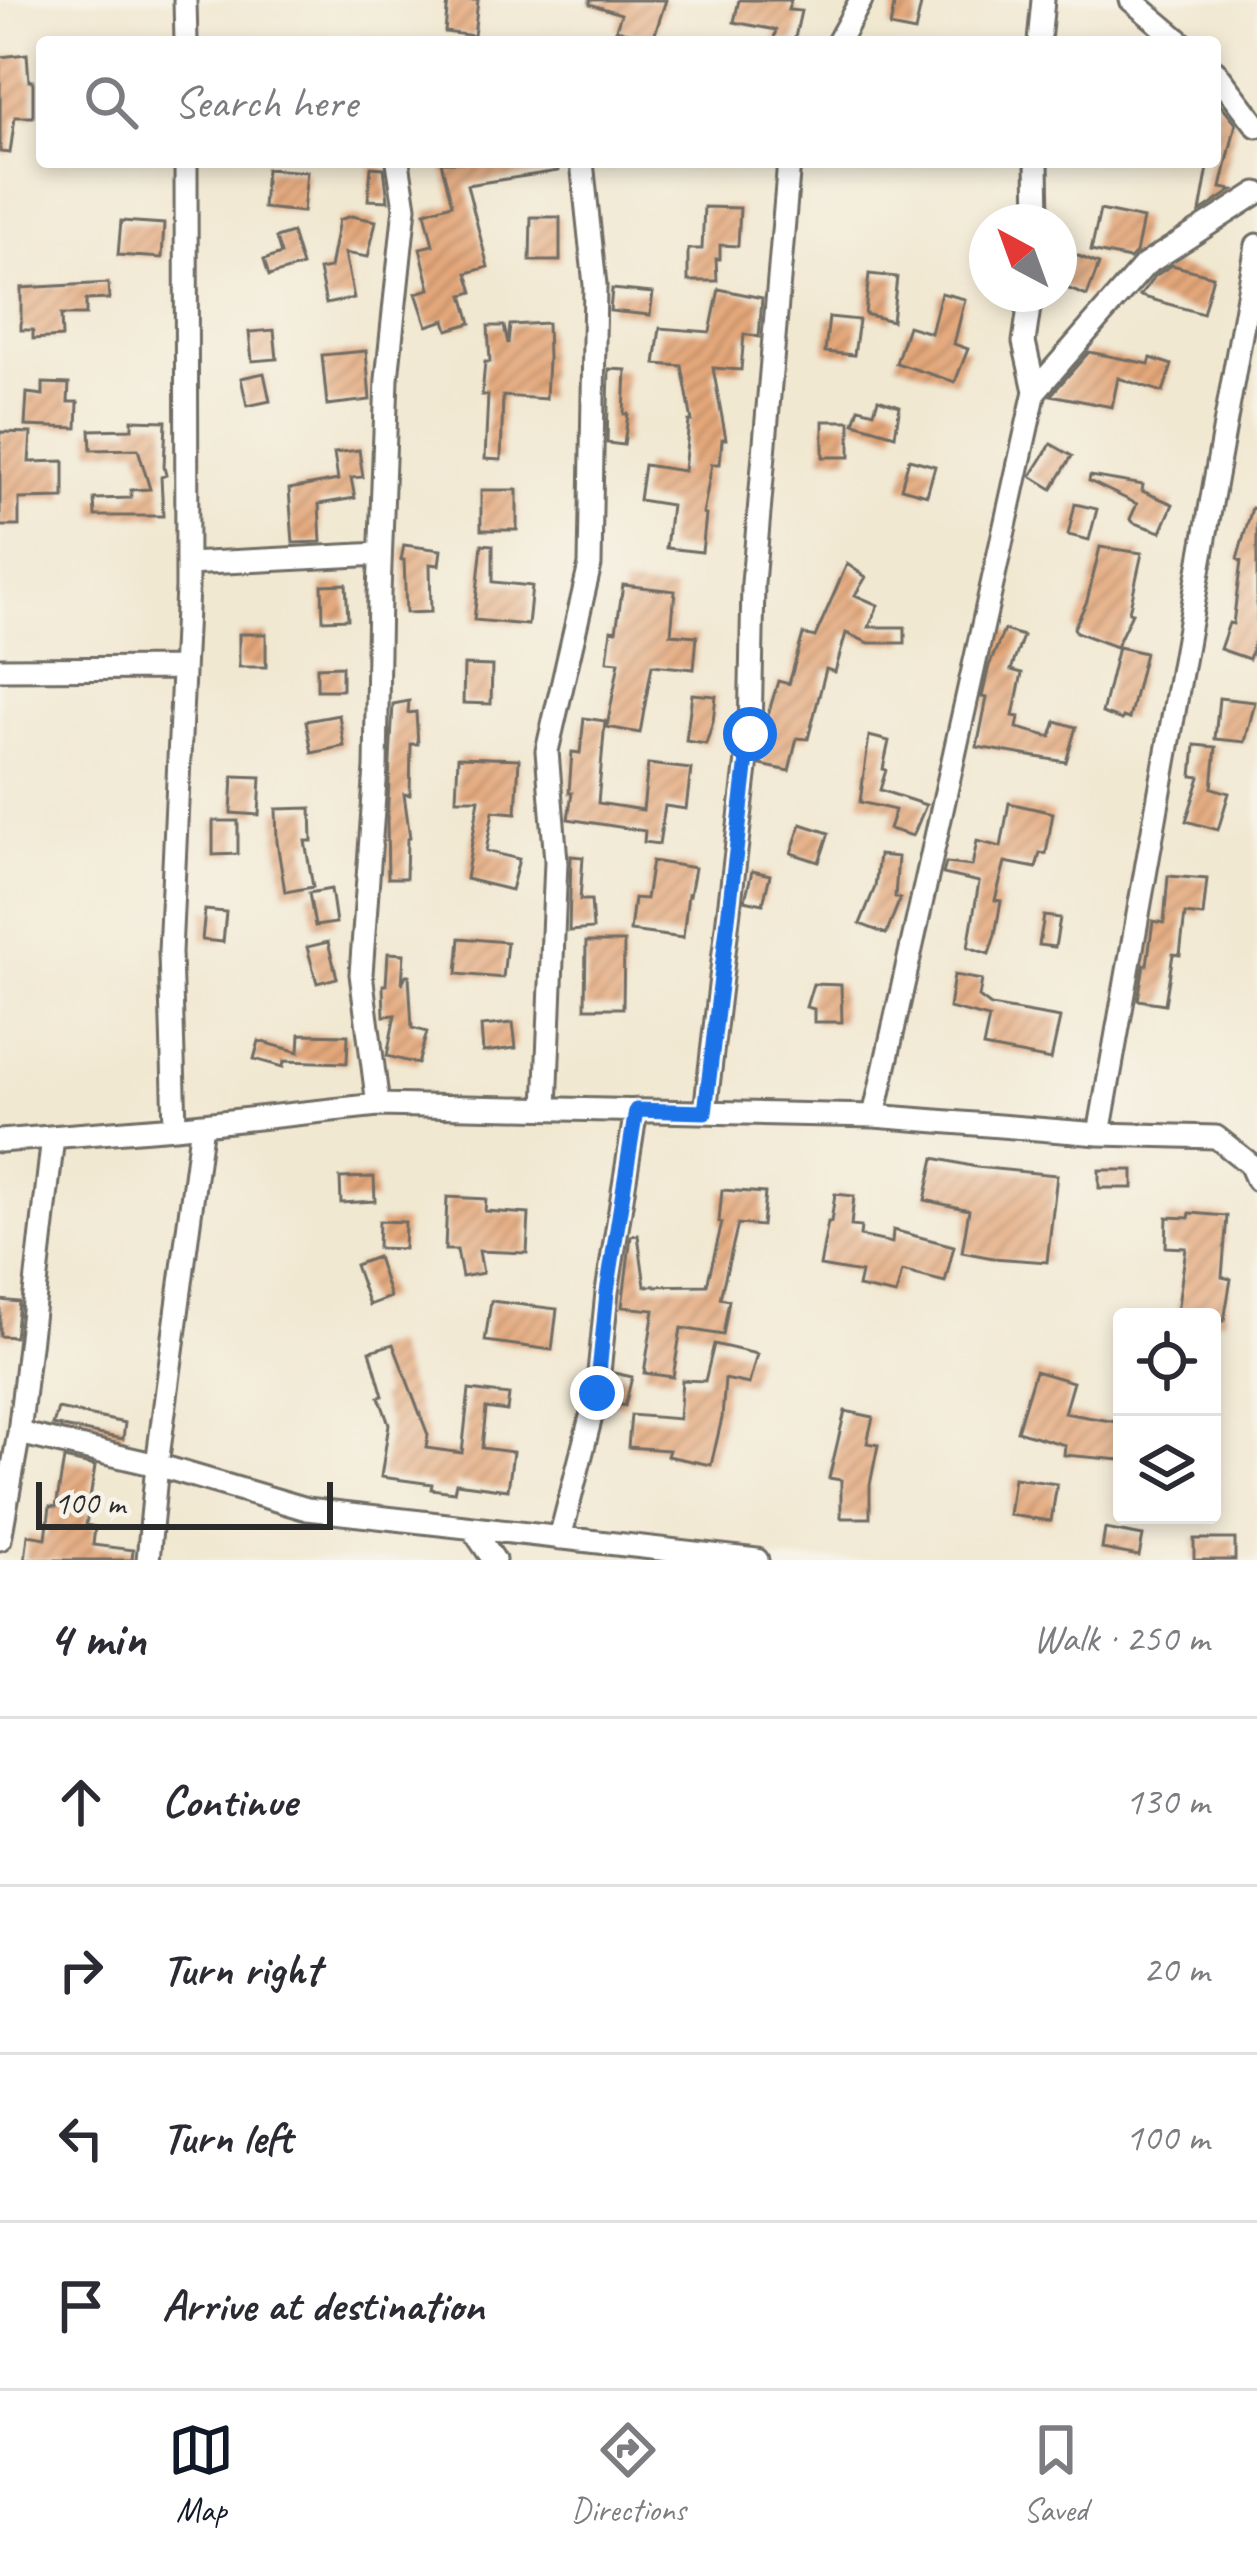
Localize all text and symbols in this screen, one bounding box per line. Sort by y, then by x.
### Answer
search box [36,36,1221,168]
icon: search [78,69,144,135]
text: Search here [174,74,357,131]
north arrow [969,204,1077,312]
route start [723,707,777,761]
map controls [1113,1308,1221,1524]
button: locate [1113,1308,1221,1416]
route end [570,1366,624,1420]
button: layers [1113,1416,1221,1524]
scale bar [36,1476,333,1529]
text: 100 m [54,1482,125,1524]
text: 4 min [48,1606,146,1670]
text: Walk · 250 m [1033,1614,1209,1663]
icon: ahead [48,1769,114,1835]
text: Continue [162,1773,296,1830]
text: 130 m [1125,1777,1209,1826]
icon: right [48,1937,114,2003]
text: Turn right [162,1941,320,1998]
text: 20 m [1143,1945,1209,1994]
icon: left [48,2105,114,2171]
text: Turn left [162,2109,292,2166]
text: 100 m [1125,2113,1209,2162]
icon: arrive [48,2273,114,2339]
text: Arrive at destination [162,2277,484,2334]
tab: Map [168,2417,234,2531]
tab: Directions [571,2417,686,2531]
tab: Saved [1023,2417,1089,2531]

